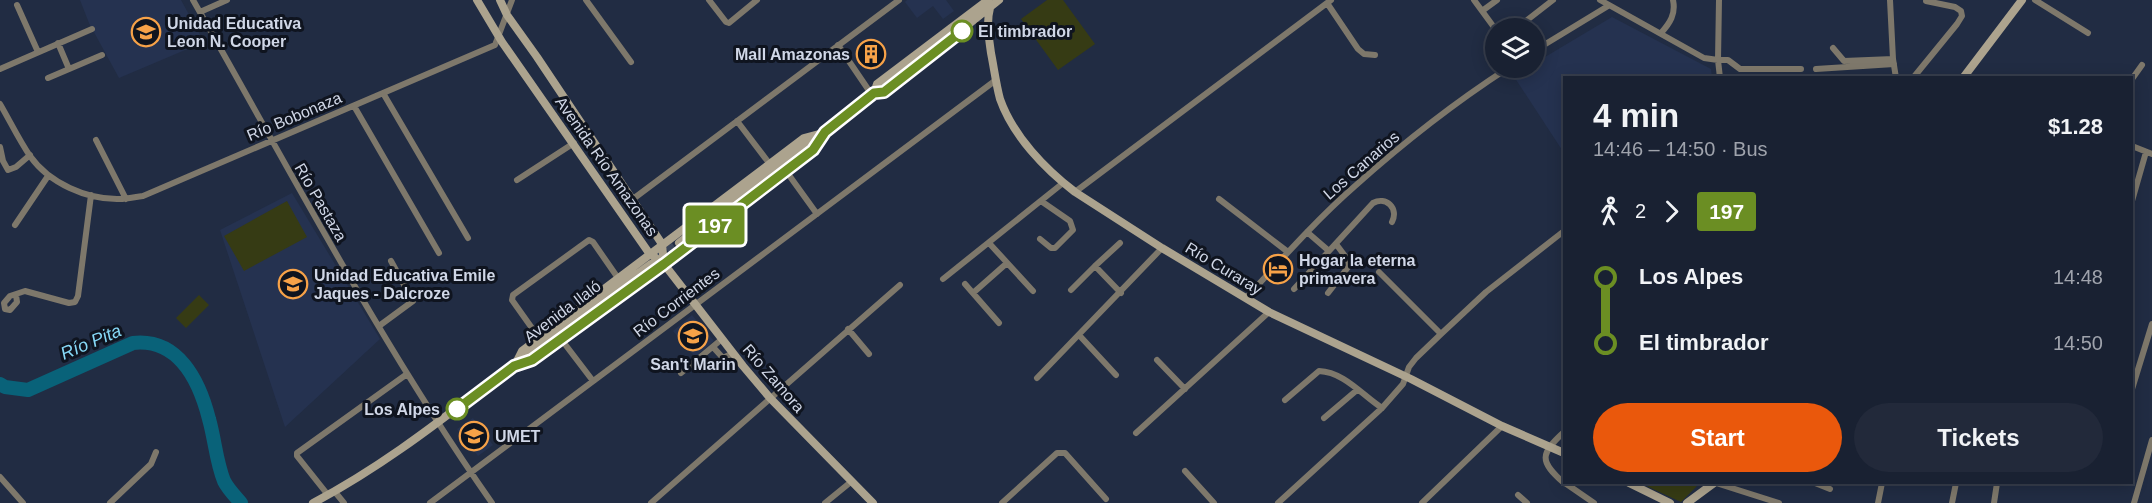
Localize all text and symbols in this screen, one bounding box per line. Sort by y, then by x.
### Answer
place label: Unidad Educativa Leon N. Cooper [167,15,301,50]
school or university icon: Unidad Educativa Leon N. Cooper [130,16,162,48]
map controls [1485,18,1545,78]
button: layers [1485,18,1545,78]
marker: El timbrador [951,20,973,42]
place label: El timbrador [978,23,1072,40]
building icon: Mall Amazonas [855,38,887,70]
place label: Mall Amazonas [735,46,850,63]
street label: Río Bobonaza [244,89,344,144]
street label: Avenida Río Amazonas [552,93,661,239]
text: 4 min [1593,97,1679,134]
text: $1.28 [2048,114,2103,139]
street label: Los Canarios [1320,128,1402,203]
text: 14:46 – 14:50 · Bus [1593,138,1768,160]
street label: Río Pastaza [291,160,350,244]
icon: walk [1593,195,1626,228]
icon: forward [1655,195,1688,228]
text: 2 [1635,200,1646,222]
text: 197 [1709,200,1744,223]
line badge: 197 [680,206,750,244]
text: 197 [697,214,733,237]
street label: Río Curaray [1182,239,1265,298]
place label: Hogar la eterna primavera [1299,252,1416,287]
hotel icon: Hogar la eterna primavera [1262,253,1294,285]
text: Los Alpes [1639,264,1743,289]
street label: Río Corrientes [630,265,723,340]
text: 14:48 [2053,266,2103,288]
place label: Unidad Educativa Emile Jaques - Dalcroze [314,267,495,302]
school or university icon: Unidad Educativa Emile Jaques - Dalcroze [277,268,309,300]
street label: Avenida Ilaló [521,277,604,346]
water label: Río Pita [58,320,124,364]
school or university icon: San't Marin [677,320,709,352]
text: El timbrador [1639,330,1769,355]
text: 14:50 [2053,332,2103,354]
street label: Río Zamora [739,341,808,416]
place label: San't Marin [650,356,736,373]
marker: Los Alpes [446,398,468,420]
place label: Los Alpes [364,401,440,418]
button: Start [1593,403,1842,472]
button: Tickets [1854,403,2103,472]
school or university icon: UMET [458,420,490,452]
place label: UMET [495,428,541,445]

